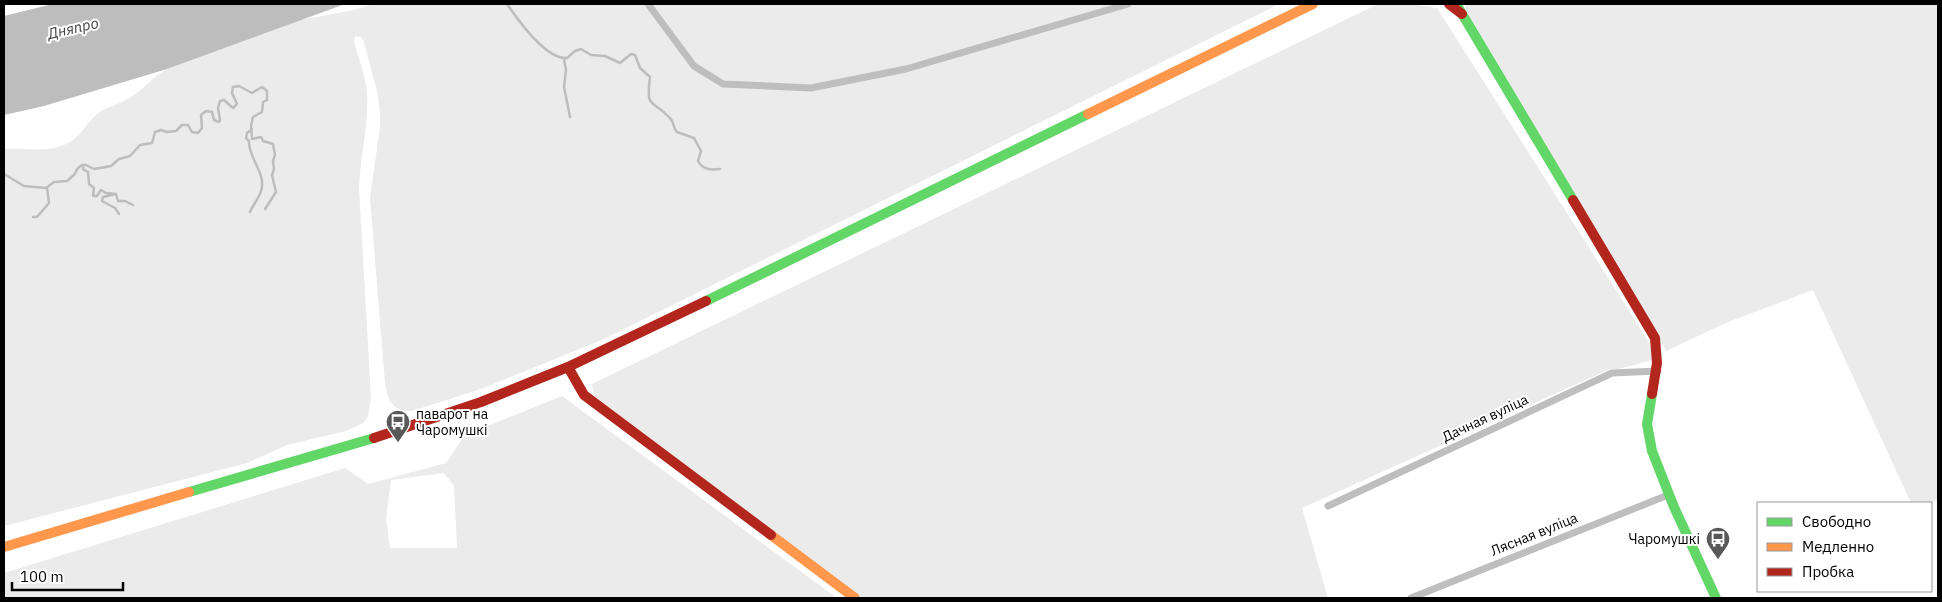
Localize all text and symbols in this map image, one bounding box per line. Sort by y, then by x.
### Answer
water label: Дняпро [44,13,100,44]
street label: Дачная вуліца [1439,390,1532,446]
place label: паварот на Чаромушкі [416,405,489,439]
bus stop icon: паварот на Чаромушкі [385,409,411,443]
legend [1757,502,1932,592]
street label: Лясная вуліца [1488,508,1581,560]
text: Свободно [1802,512,1871,531]
bus stop icon: Чаромушкі [1705,526,1731,560]
place label: Чаромушкі [1628,530,1700,548]
text: Медленно [1802,537,1874,556]
scale bar [12,560,124,592]
text: Пробка [1802,562,1854,581]
text: 100 m [20,567,64,586]

